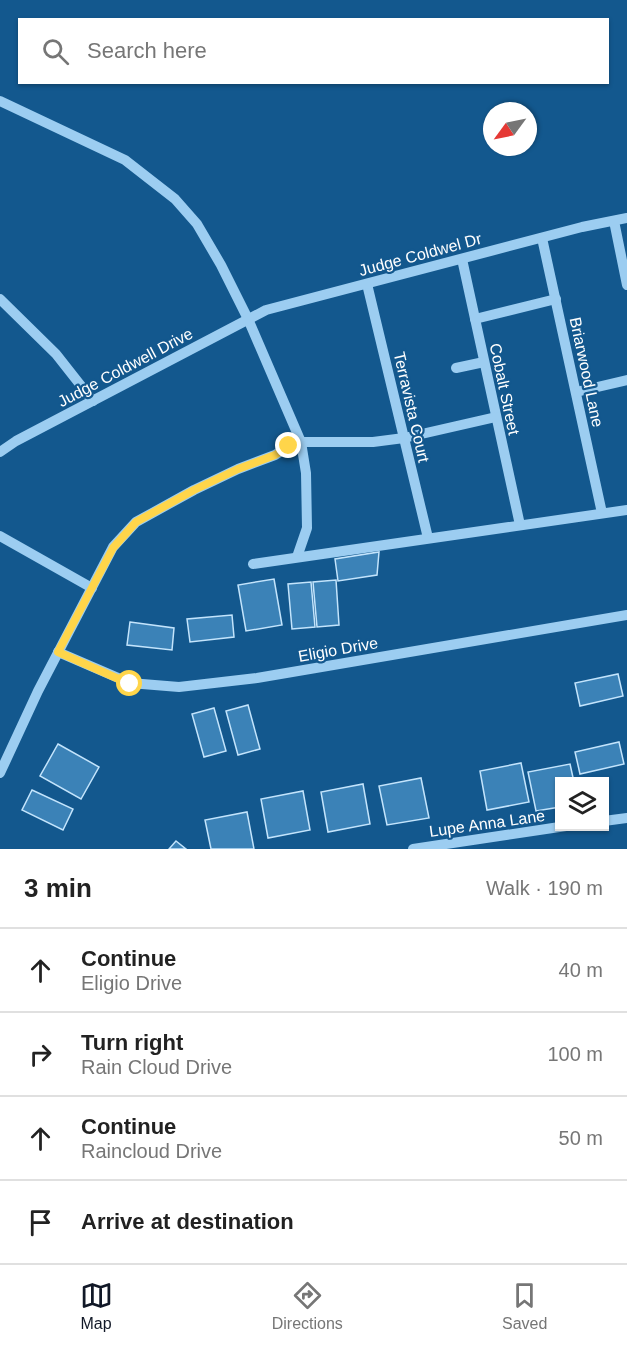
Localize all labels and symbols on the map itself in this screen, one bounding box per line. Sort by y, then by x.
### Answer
north arrow [483,102,537,156]
street label: Judge Coldwel Dr [357,230,484,279]
street label: Briarwood Lane [567,316,606,429]
street label: Judge Coldwell Drive [55,325,196,410]
street label: Cobalt Street [486,342,523,437]
street label: Terravista Court [391,350,433,465]
route end [275,432,301,458]
street label: Eligio Drive [297,634,380,665]
route start [116,670,142,696]
street label: Lupe Anna Lane [428,807,546,840]

